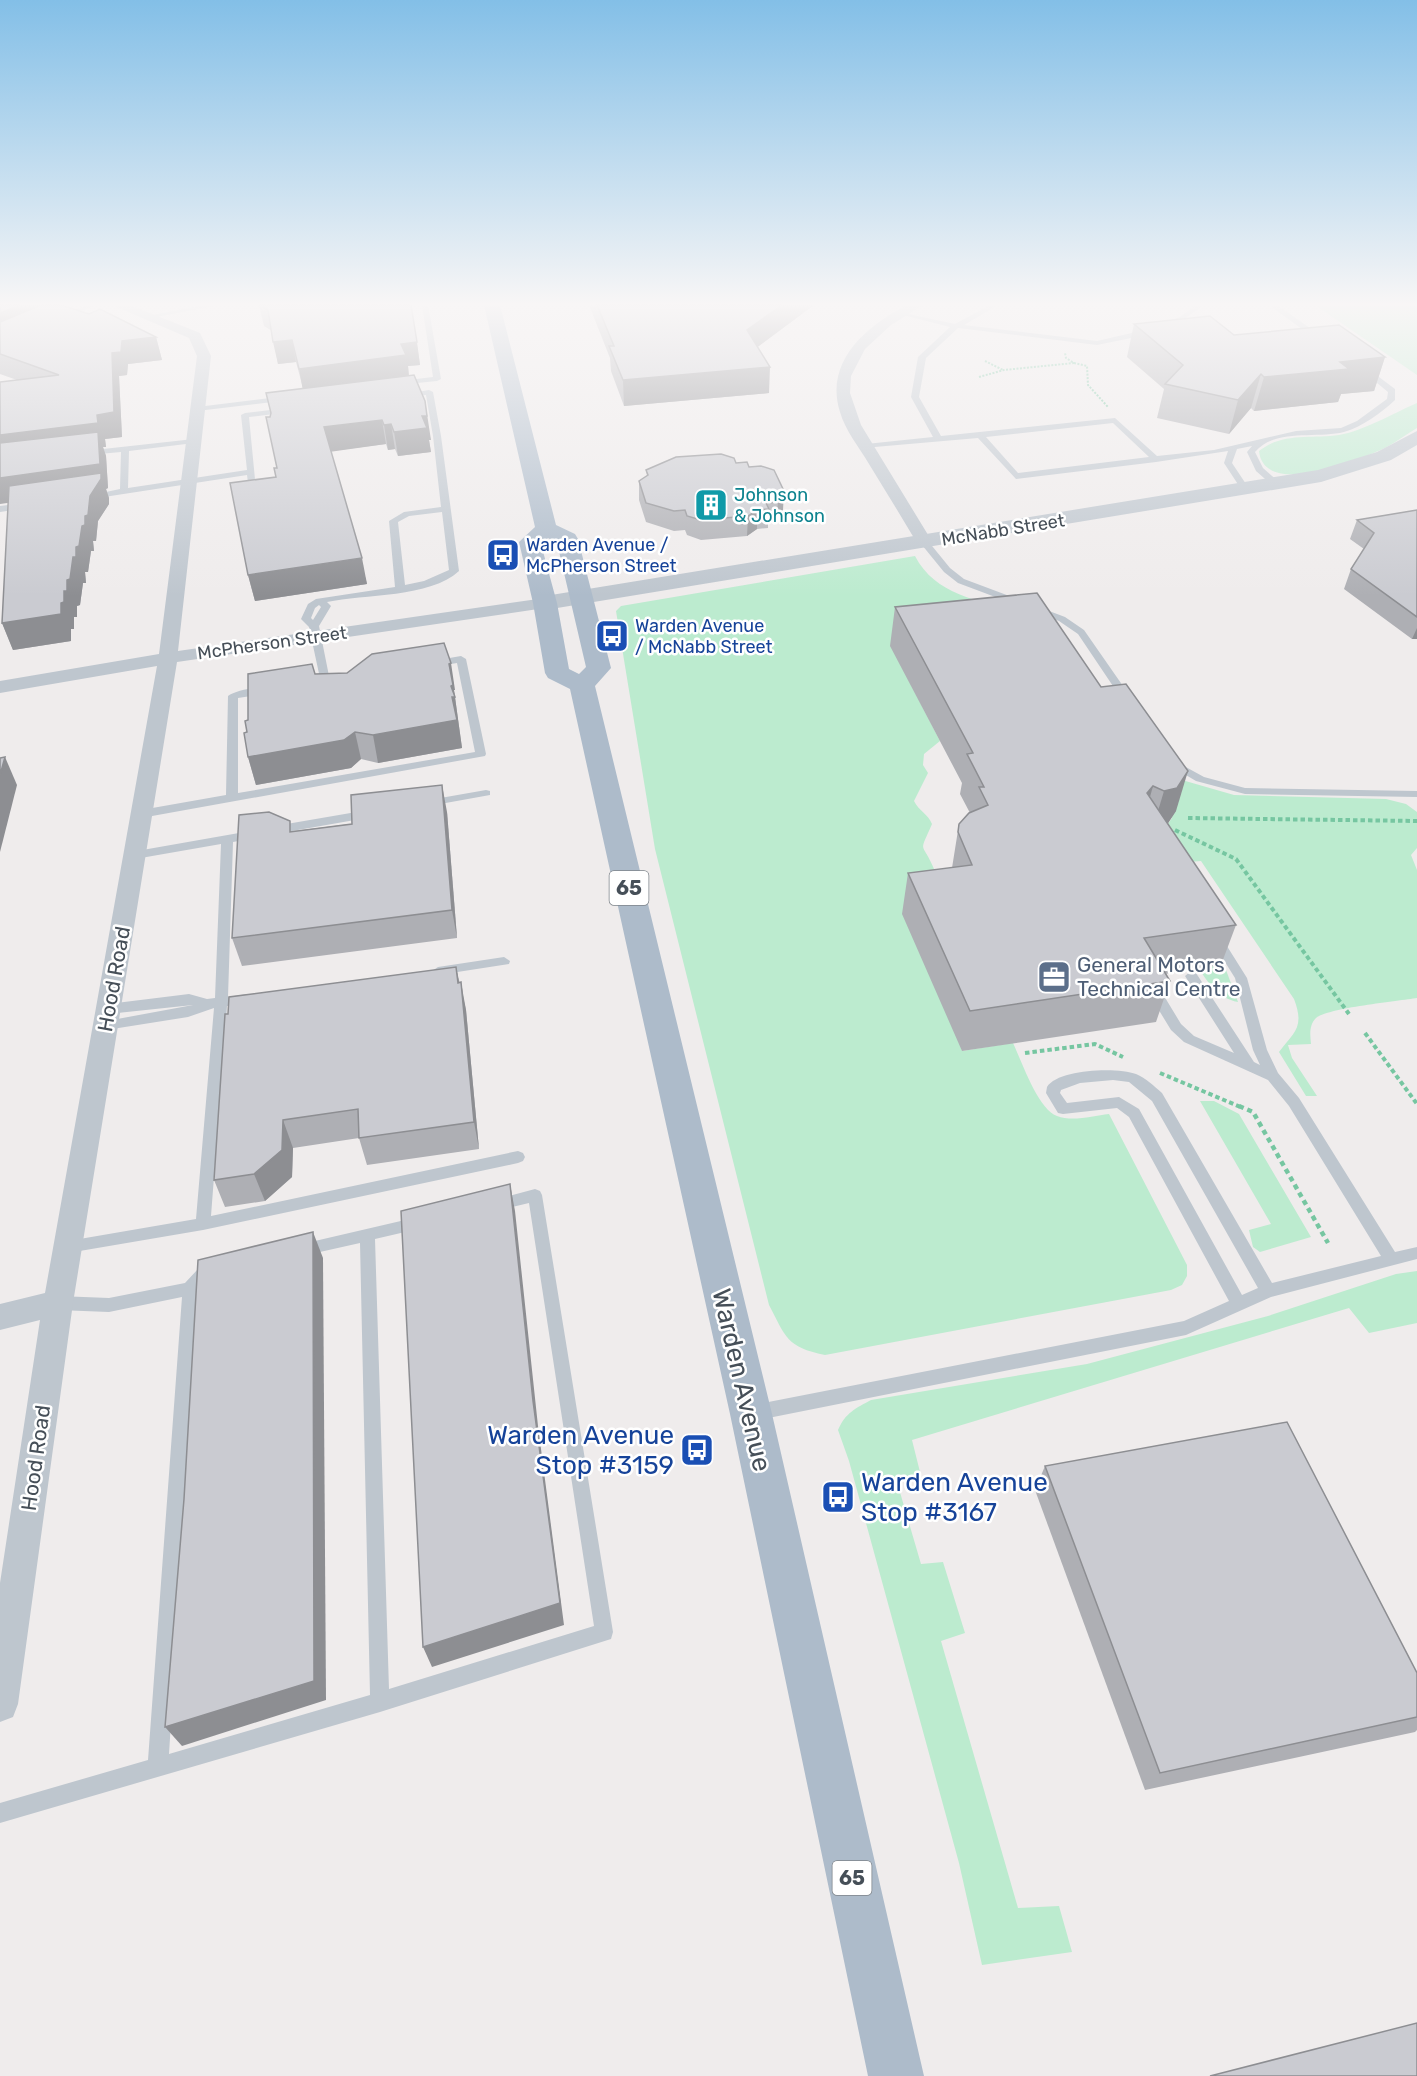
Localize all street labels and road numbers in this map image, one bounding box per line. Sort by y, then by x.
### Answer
street label: McNabb Street [940,509,1066,551]
street label: McPherson Street [196,622,348,664]
road number: 65 [610,871,648,905]
street label: Hood Road [92,924,135,1034]
street label: Warden Avenue [705,1286,778,1475]
street label: Hood Road [16,1403,55,1512]
road number: 65 [832,1861,872,1895]

